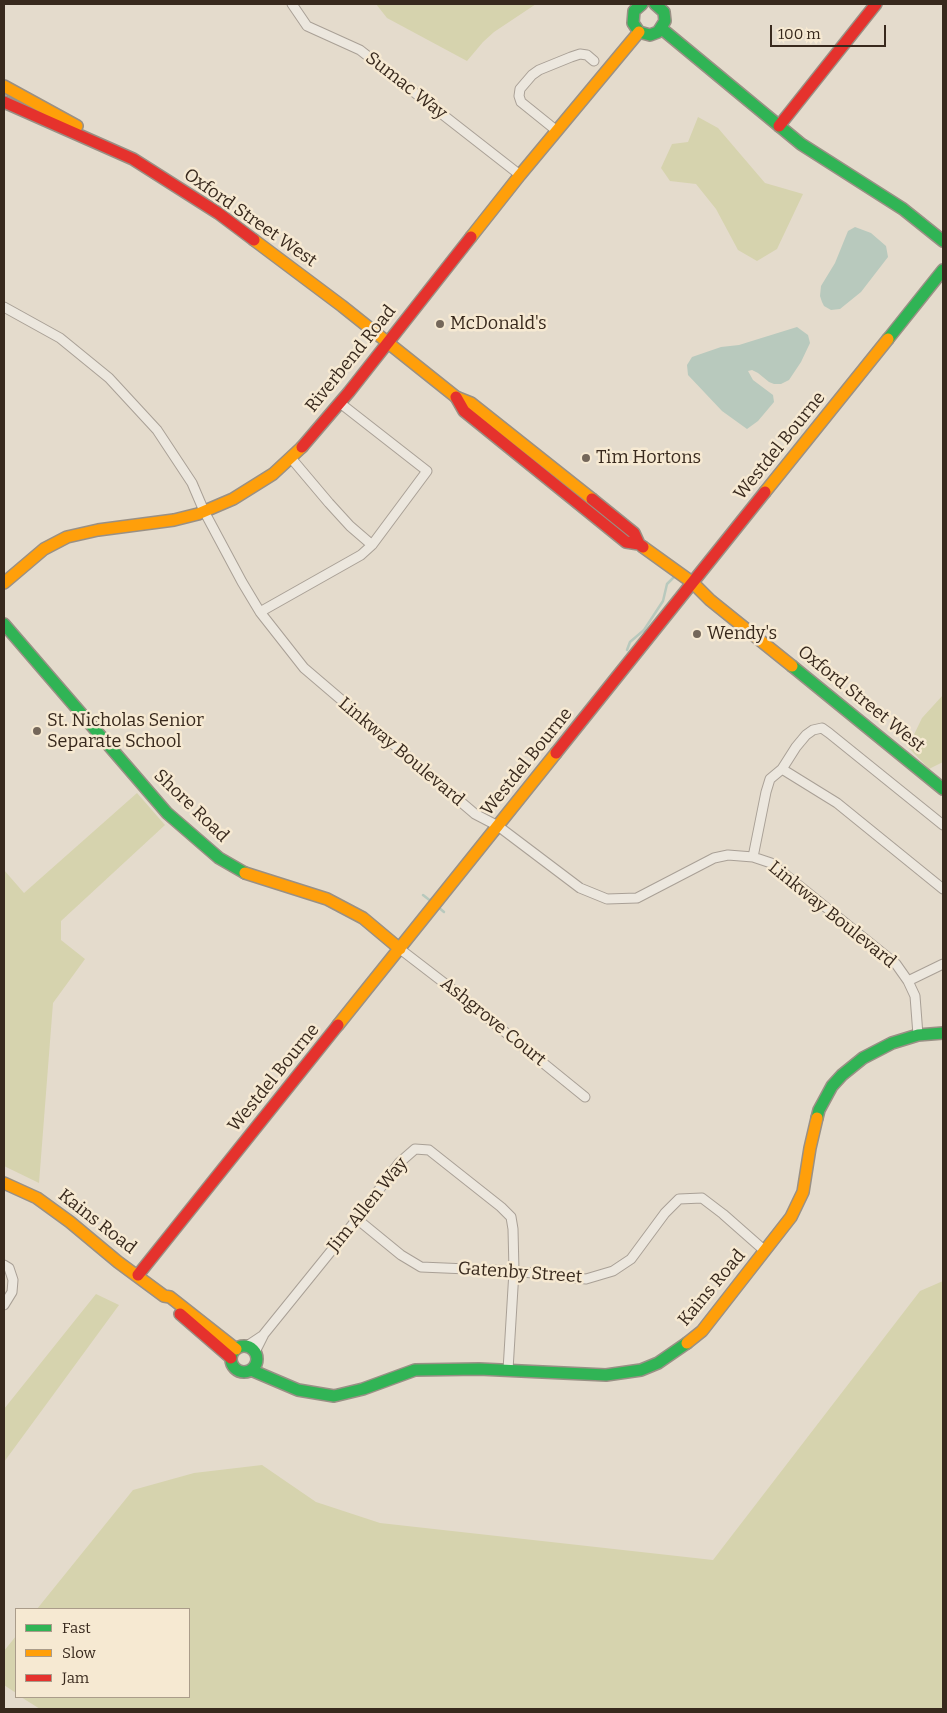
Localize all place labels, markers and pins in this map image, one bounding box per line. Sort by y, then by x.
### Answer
place label: McDonald's [450,313,547,335]
marker: McDonald's [434,318,446,330]
place label: Tim Hortons [596,447,701,469]
marker: Tim Hortons [580,452,592,464]
place label: Wendy's [707,623,777,645]
marker: Wendy's [691,628,703,640]
place label: St. Nicholas Senior Separate School [47,710,204,752]
marker: St. Nicholas Senior Separate School [31,725,43,737]

